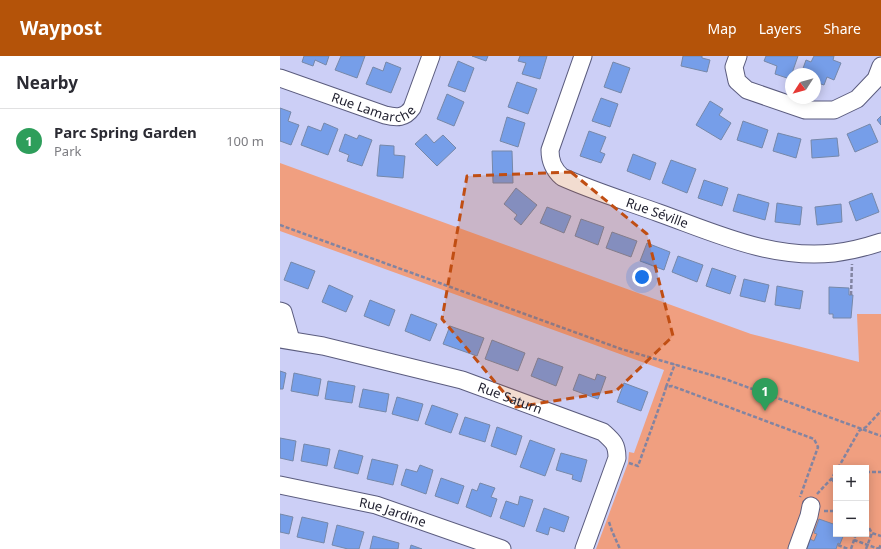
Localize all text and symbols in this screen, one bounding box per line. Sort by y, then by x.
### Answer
text: Waypost [20,15,102,41]
text: Map [708,19,737,38]
text: Layers [759,19,801,38]
text: Share [823,19,861,38]
north arrow [785,68,821,104]
text: Nearby [16,71,78,94]
street label: Rue Lamarche [329,88,420,126]
text: Parc Spring Garden [54,122,197,142]
text: 1 [25,132,33,150]
text: 100 m [226,132,264,150]
text: Park [54,142,81,160]
street label: Rue Séville [624,193,691,232]
your location [632,267,652,287]
street label: Rue Saturn [475,378,545,418]
pin: 1 [752,378,778,411]
map controls [833,465,869,537]
button: + [833,465,869,501]
street label: Rue Jardine [358,493,429,531]
button: − [833,501,869,537]

